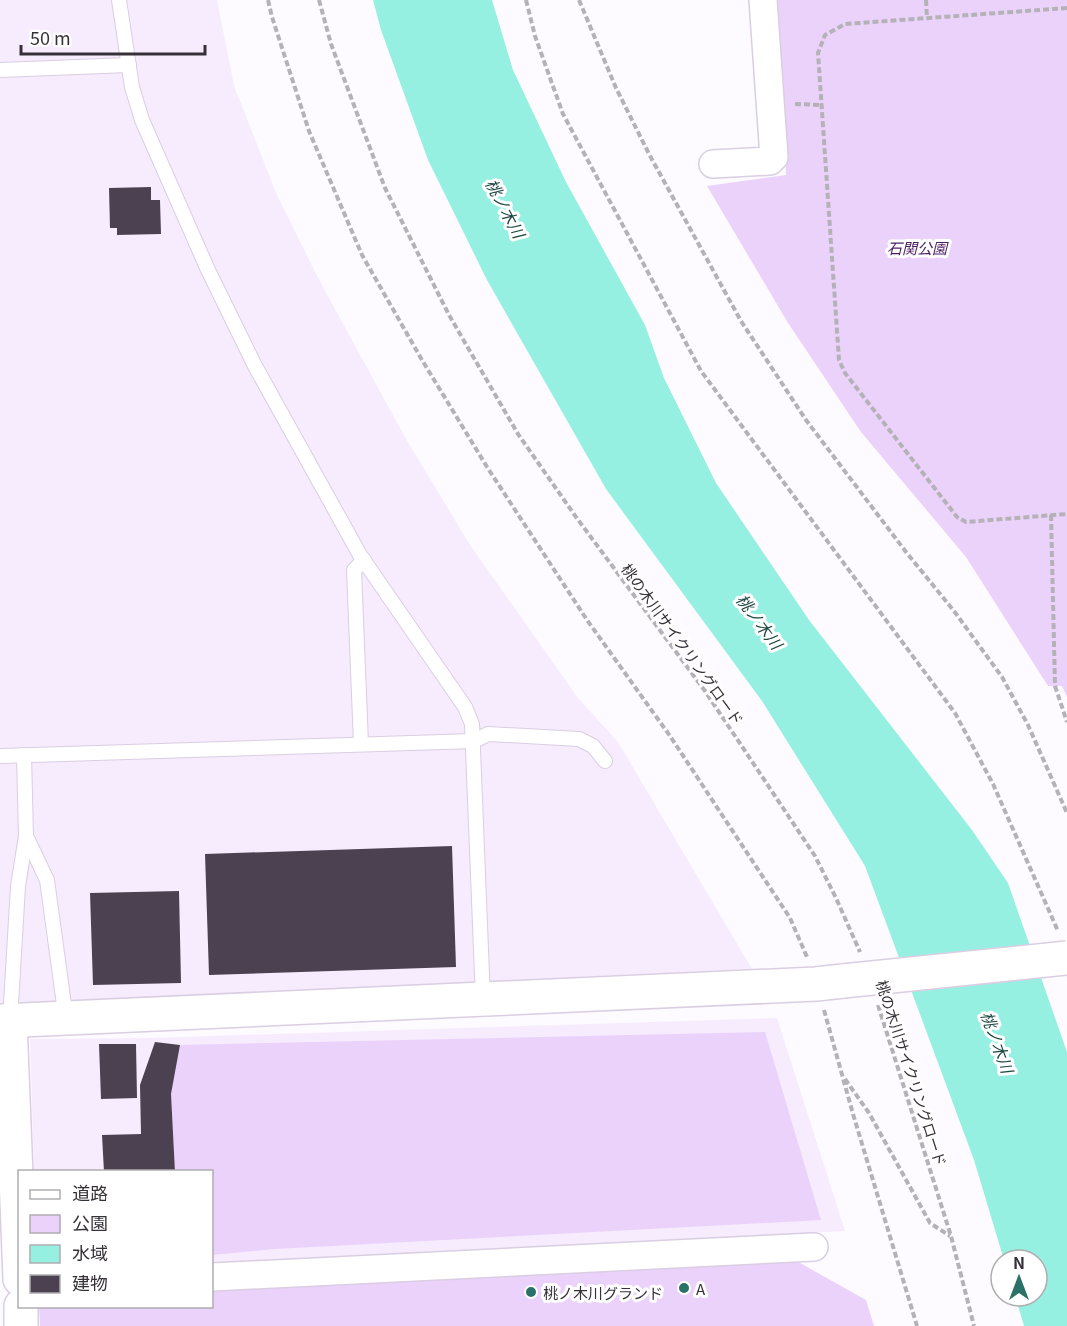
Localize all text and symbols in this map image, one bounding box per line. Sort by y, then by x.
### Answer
scale bar [21,18,206,56]
text: 50 m [30,24,71,50]
water label: 桃ノ木川 [480,174,533,244]
park label: 石関公園 [887,237,949,258]
street label: 桃の木川サイクリングロード [617,559,749,729]
water label: 桃ノ木川 [731,588,790,655]
street label: 桃の木川サイクリングロード [872,977,952,1169]
water label: 桃ノ木川 [976,1008,1021,1078]
legend [18,1170,213,1308]
text: 道路 [72,1179,108,1205]
text: 公園 [72,1209,108,1235]
text: 水域 [72,1239,108,1265]
north arrow [989,1248,1049,1308]
text: N [1013,1250,1025,1274]
text: 建物 [72,1269,108,1295]
place label: A [696,1278,706,1299]
marker: A [677,1281,691,1295]
place label: 桃ノ木川グランド [543,1282,663,1303]
marker: 桃ノ木川グランド [524,1285,538,1299]

